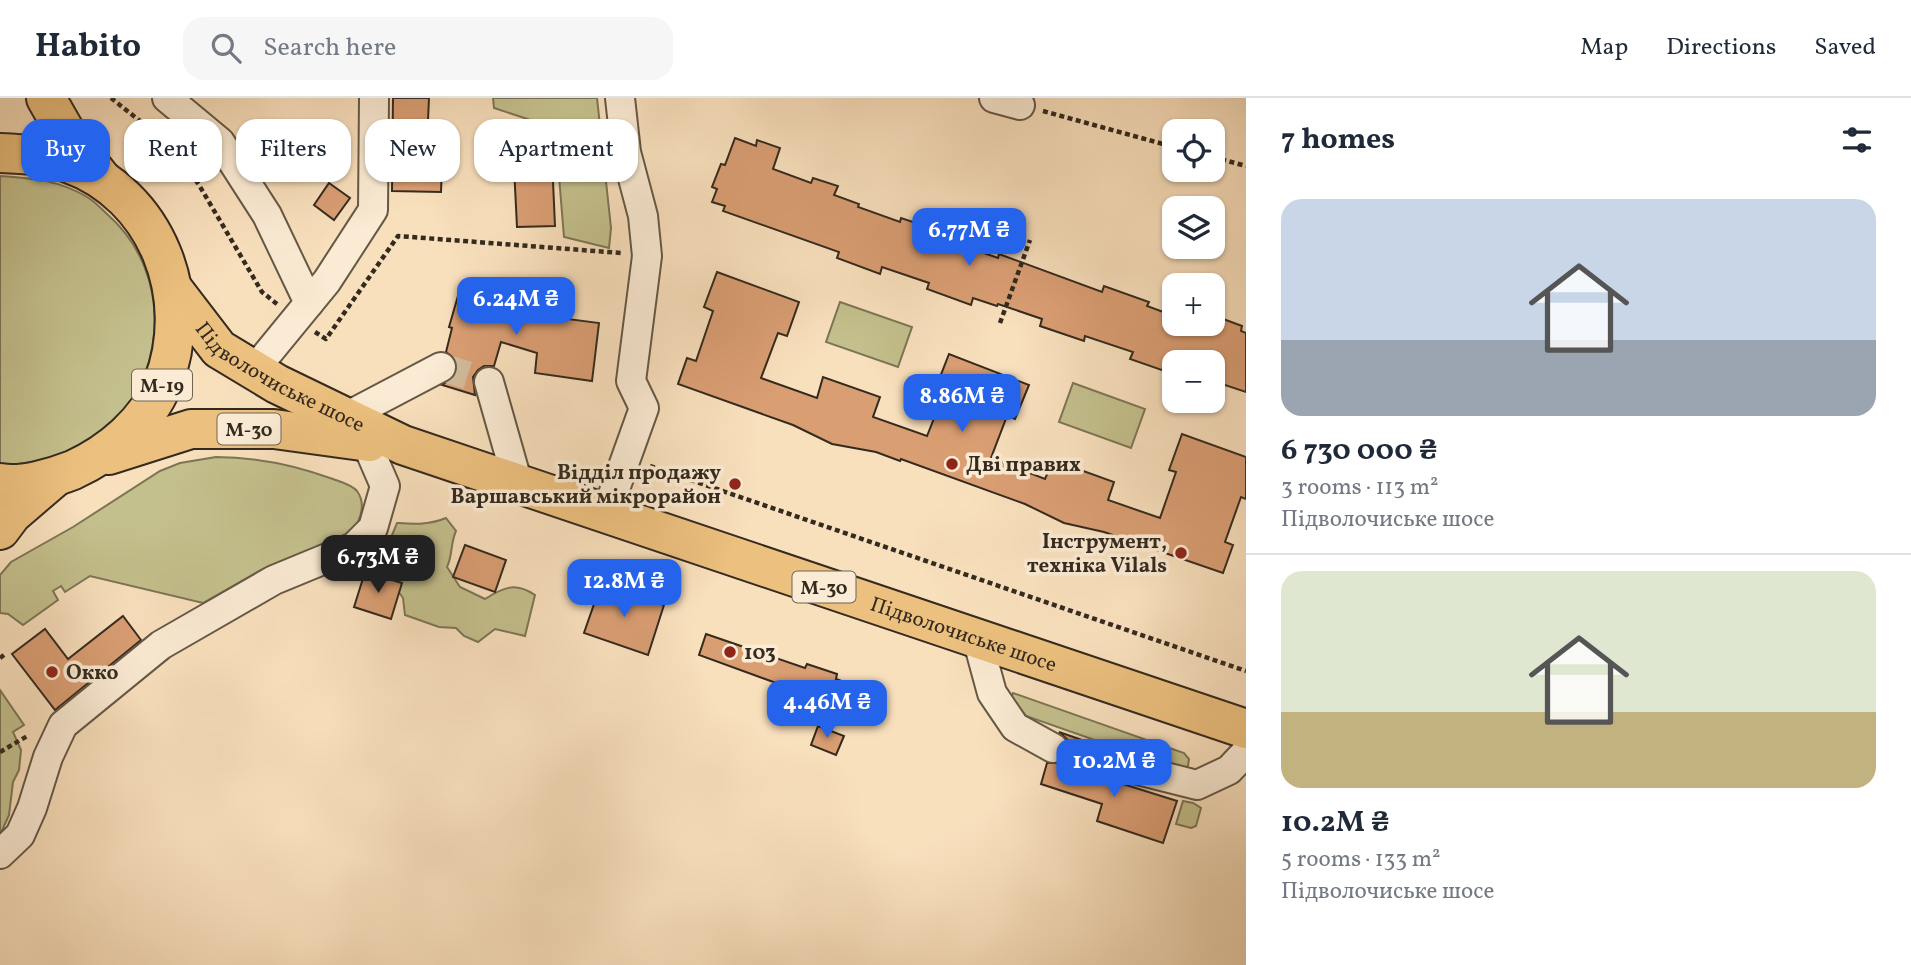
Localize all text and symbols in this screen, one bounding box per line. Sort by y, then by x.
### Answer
search box [183,17,673,80]
text: Habito [35,25,141,71]
icon: search [207,29,245,67]
text: Search here [263,30,396,66]
text: Map [1580,31,1628,65]
text: Directions [1666,31,1776,65]
text: Saved [1814,31,1876,65]
chip: Buy [21,119,110,182]
chip: Rent [124,119,222,182]
chip: Filters [236,119,351,182]
chip: New [365,119,460,182]
chip: Apartment [474,119,638,182]
map controls [1162,119,1225,413]
button: locate [1162,119,1225,182]
text: 7 homes [1281,119,1395,161]
icon: filters [1838,121,1876,159]
button: layers [1162,196,1225,259]
pin: 6.77M ₴ [904,208,1034,268]
text: 6.77M ₴ [928,215,1010,247]
icon: home [1516,245,1642,371]
button: + [1162,273,1225,336]
pin: 6.24M ₴ [451,278,581,337]
text: 6.24M ₴ [473,284,559,316]
street label: Підволочиське шосе [187,316,369,440]
button: − [1162,350,1225,413]
road number: М-19 [132,370,192,400]
pin: 8.86M ₴ [897,374,1027,434]
text: 8.86M ₴ [919,381,1005,413]
road number: М-30 [218,414,280,444]
text: 6 730 000 ₴ [1281,430,1438,472]
place label: Дві правих [966,451,1081,480]
marker: Дві правих [944,456,960,472]
place label: Відділ продажу Варшавський мікрорайон [451,459,721,512]
text: 3 rooms · 113 m² [1281,472,1439,504]
marker: Відділ продажу Варшавський мікрорайон [727,476,743,492]
text: Підволочиське шосе [1281,504,1494,536]
place label: Інструмент, техніка Vilals [1027,528,1167,581]
pin: 6.73M ₴ [313,536,443,595]
text: 6.73M ₴ [337,542,419,574]
marker: Інструмент, техніка Vilals [1173,545,1189,561]
pin: 12.8M ₴ [559,560,689,619]
text: 12.8M ₴ [583,566,665,598]
road number: М-30 [792,572,856,602]
street label: Підволочиське шосе [866,590,1060,680]
icon: home [1516,617,1642,743]
place label: 103 [744,639,776,668]
marker: 103 [722,644,738,660]
place label: Окко [66,659,119,688]
marker: Окко [44,664,60,680]
pin: 4.46M ₴ [762,680,892,740]
text: 4.46M ₴ [783,687,871,719]
pin: 10.2M ₴ [1049,740,1179,799]
text: 10.2M ₴ [1072,746,1156,778]
text: 10.2M ₴ [1281,802,1389,844]
text: 5 rooms · 133 m² [1281,844,1441,876]
text: Підволочиське шосе [1281,876,1494,908]

